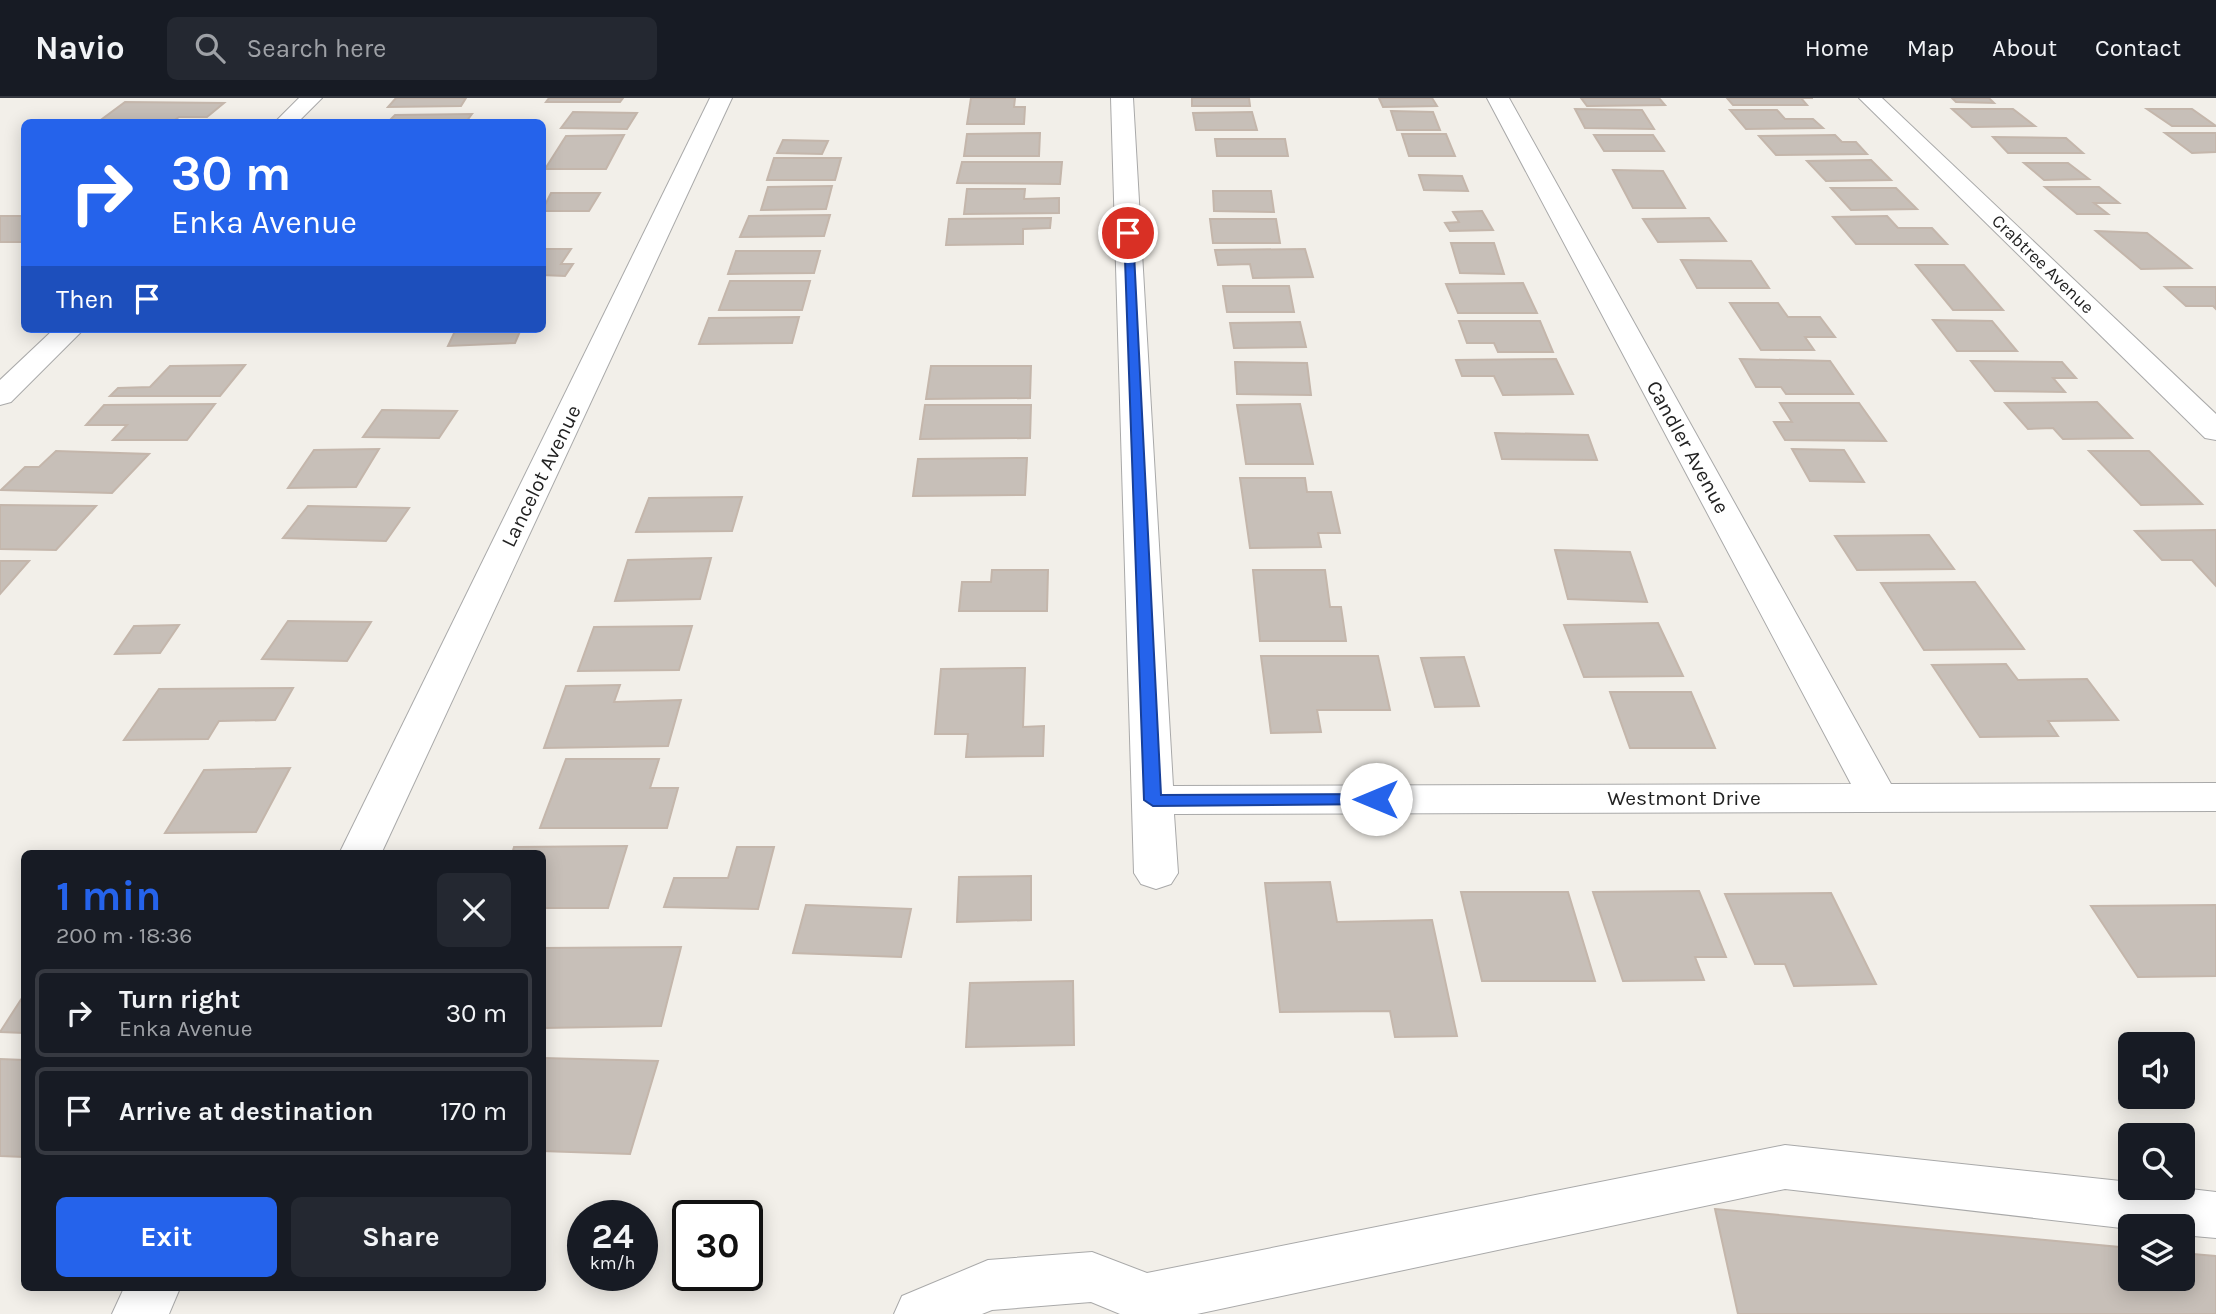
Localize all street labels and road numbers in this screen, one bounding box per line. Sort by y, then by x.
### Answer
street label: Crabtree Avenue [1987,210,2099,318]
street label: Candler Avenue [1642,377,1734,517]
street label: Lancelot Avenue [496,401,586,551]
street label: Westmont Drive [1607,786,1761,810]

